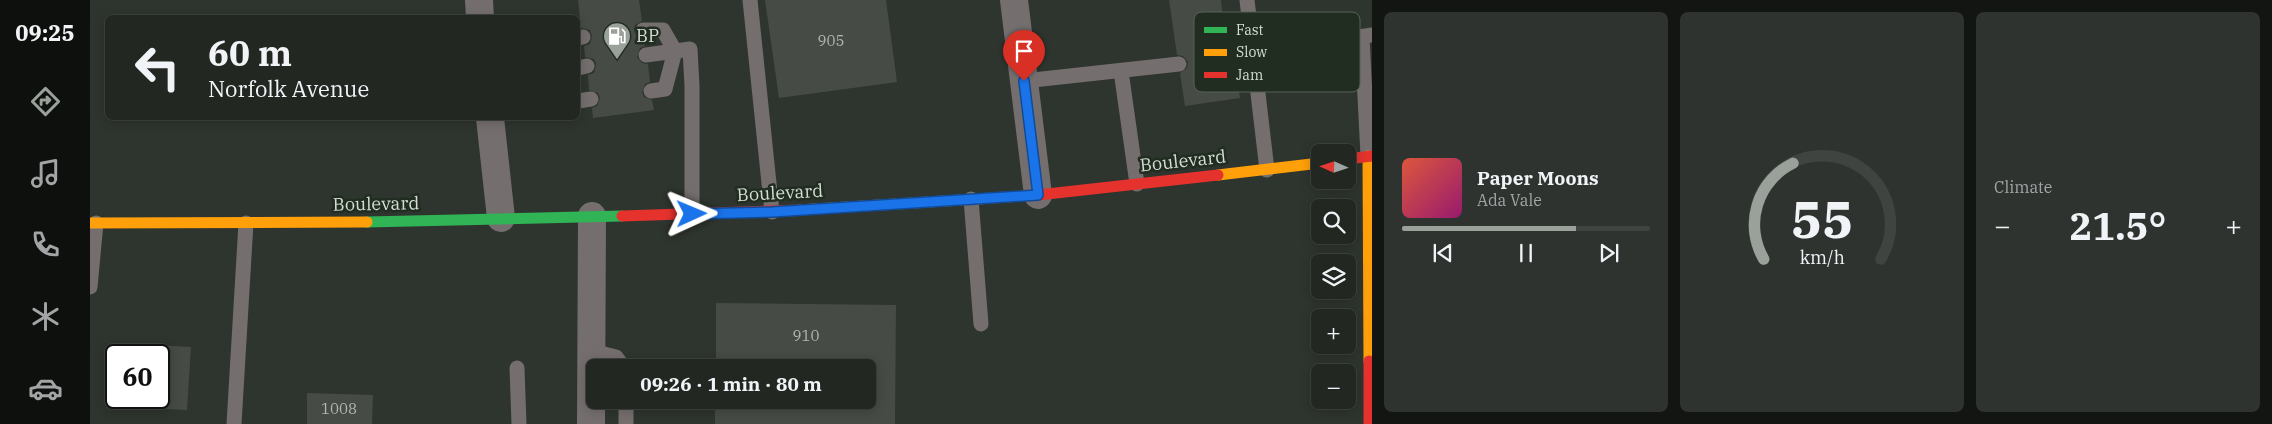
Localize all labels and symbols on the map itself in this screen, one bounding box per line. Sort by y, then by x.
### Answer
legend [1194,12,1360,92]
fuel station icon: BP [602,21,632,60]
text: Fast [1236,21,1264,39]
place label: BP [636,24,659,47]
pin [1003,30,1045,81]
house number: 905 [817,31,845,50]
text: Slow [1236,43,1267,61]
text: Jam [1236,66,1263,84]
north arrow [1311,144,1356,189]
street label: Boulevard [1139,145,1227,176]
street label: Boulevard [736,179,824,206]
position arrow [665,187,717,239]
street label: Boulevard [333,191,420,216]
house number: 910 [792,326,820,345]
speed limit sign: 60 [105,344,170,409]
house number: 1008 [321,399,357,418]

